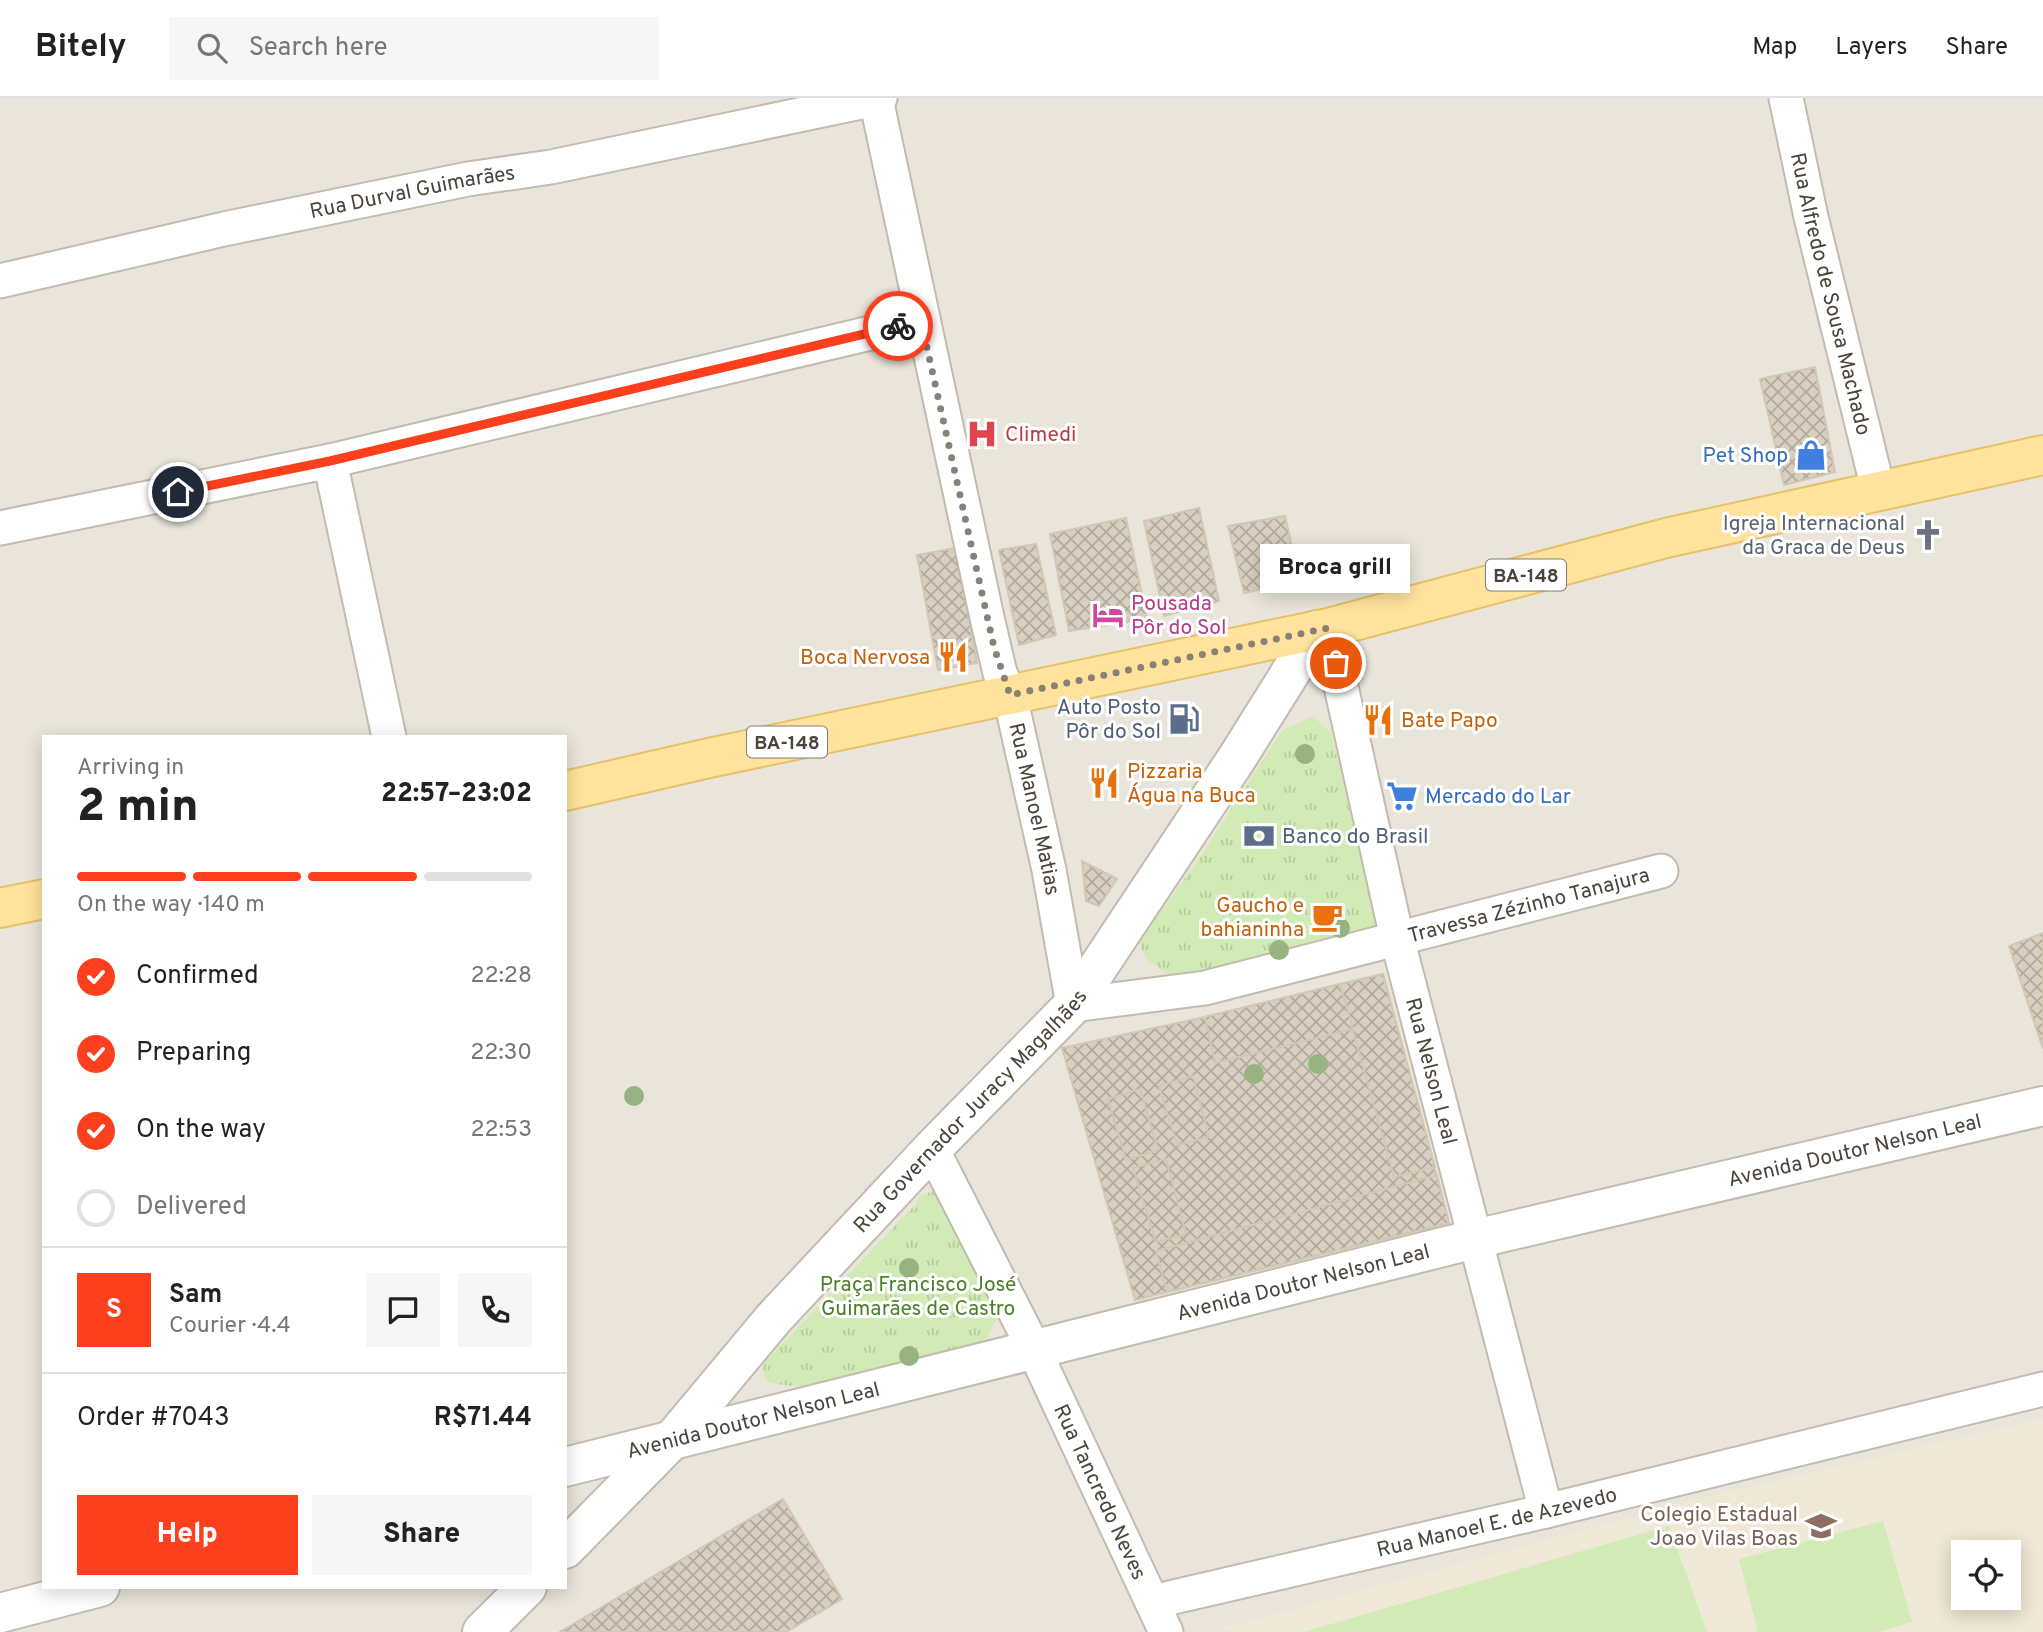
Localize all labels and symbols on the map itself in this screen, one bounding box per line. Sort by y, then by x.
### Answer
street label: Rua Alfredo de Sousa Machado [1783,150,1876,438]
street label: Rua Durval Guimarães [307,160,517,226]
courier [863,291,933,361]
hospital icon: Climedi [965,417,999,451]
place label: Climedi [1005,422,1076,449]
shop icon: Pet Shop [1794,438,1828,472]
place label: Pet Shop [1703,443,1788,470]
pin [148,462,208,522]
place label: Igreja Internacional da Graca de Deus [1723,511,1905,562]
church icon: Igreja Internacional da Graca de Deus [1911,518,1945,552]
callout: Broca grill [1261,544,1411,593]
road number: BA-148 [1486,560,1566,590]
place label: Pousada Pôr do Sol [1131,591,1227,642]
hotel icon: Pousada Pôr do Sol [1091,598,1125,632]
pin [1306,633,1366,693]
restaurant icon: Boca Nervosa [936,640,970,674]
place label: Boca Nervosa [800,645,930,672]
place label: Auto Posto Pôr do Sol [1057,695,1161,746]
fuel station icon: Auto Posto Pôr do Sol [1167,702,1201,736]
restaurant icon: Bate Papo [1361,703,1395,737]
place label: Bate Papo [1401,708,1498,735]
street label: Rua Manoel Matias [1001,720,1065,898]
road number: BA-148 [747,726,827,758]
place label: Pizzaria Água na Buca [1127,759,1256,810]
restaurant icon: Pizzaria Água na Buca [1087,766,1121,800]
supermarket icon: Mercado do Lar [1385,779,1419,813]
place label: Mercado do Lar [1425,784,1571,811]
bank icon: Banco do Brasil [1242,819,1276,853]
place label: Banco do Brasil [1282,824,1428,851]
street label: Travessa Zézinho Tanajura [1405,862,1653,950]
place label: Gaucho e bahianinha [1200,893,1304,944]
cafe icon: Gaucho e bahianinha [1310,900,1344,934]
street label: Rua Governador Juracy Magalhães [848,985,1094,1239]
street label: Rua Nelson Leal [1398,995,1462,1148]
street label: Avenida Doutor Nelson Leal [1725,1109,1985,1194]
street label: Avenida Doutor Nelson Leal [1174,1239,1433,1328]
park label: Praça Francisco José Guimarães de Castro [820,1272,1016,1323]
street label: Avenida Doutor Nelson Leal [624,1377,883,1466]
street label: Rua Tancredo Neves [1046,1400,1152,1585]
street label: Rua Manoel E. de Azevedo [1374,1482,1620,1565]
place label: Colegio Estadual Joao Vilas Boas [1640,1502,1798,1553]
school or university icon: Colegio Estadual Joao Vilas Boas [1804,1509,1838,1543]

